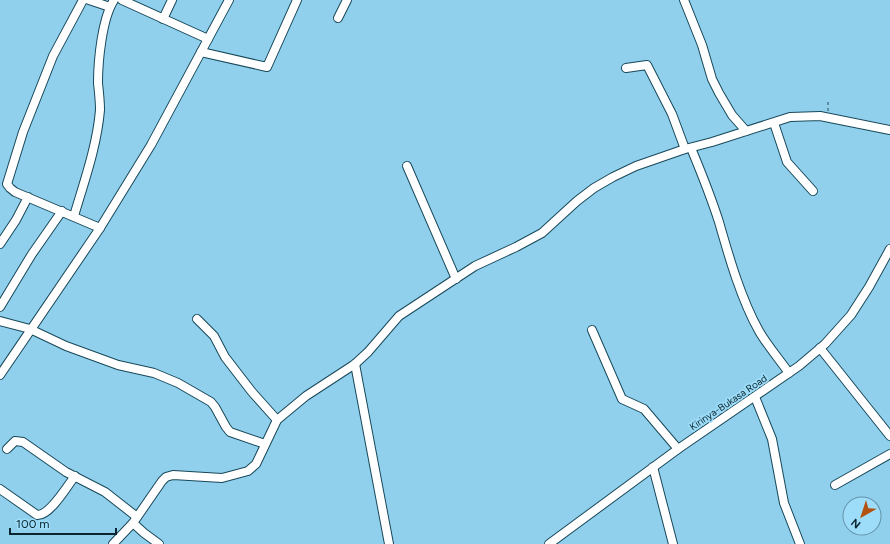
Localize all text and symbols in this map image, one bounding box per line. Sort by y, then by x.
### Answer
street label: Kirinya-Bukasa Road [687,372,770,433]
north arrow [842,496,882,536]
scale bar [10,510,116,536]
text: N [849,516,863,531]
text: 100 m [16,517,50,531]

